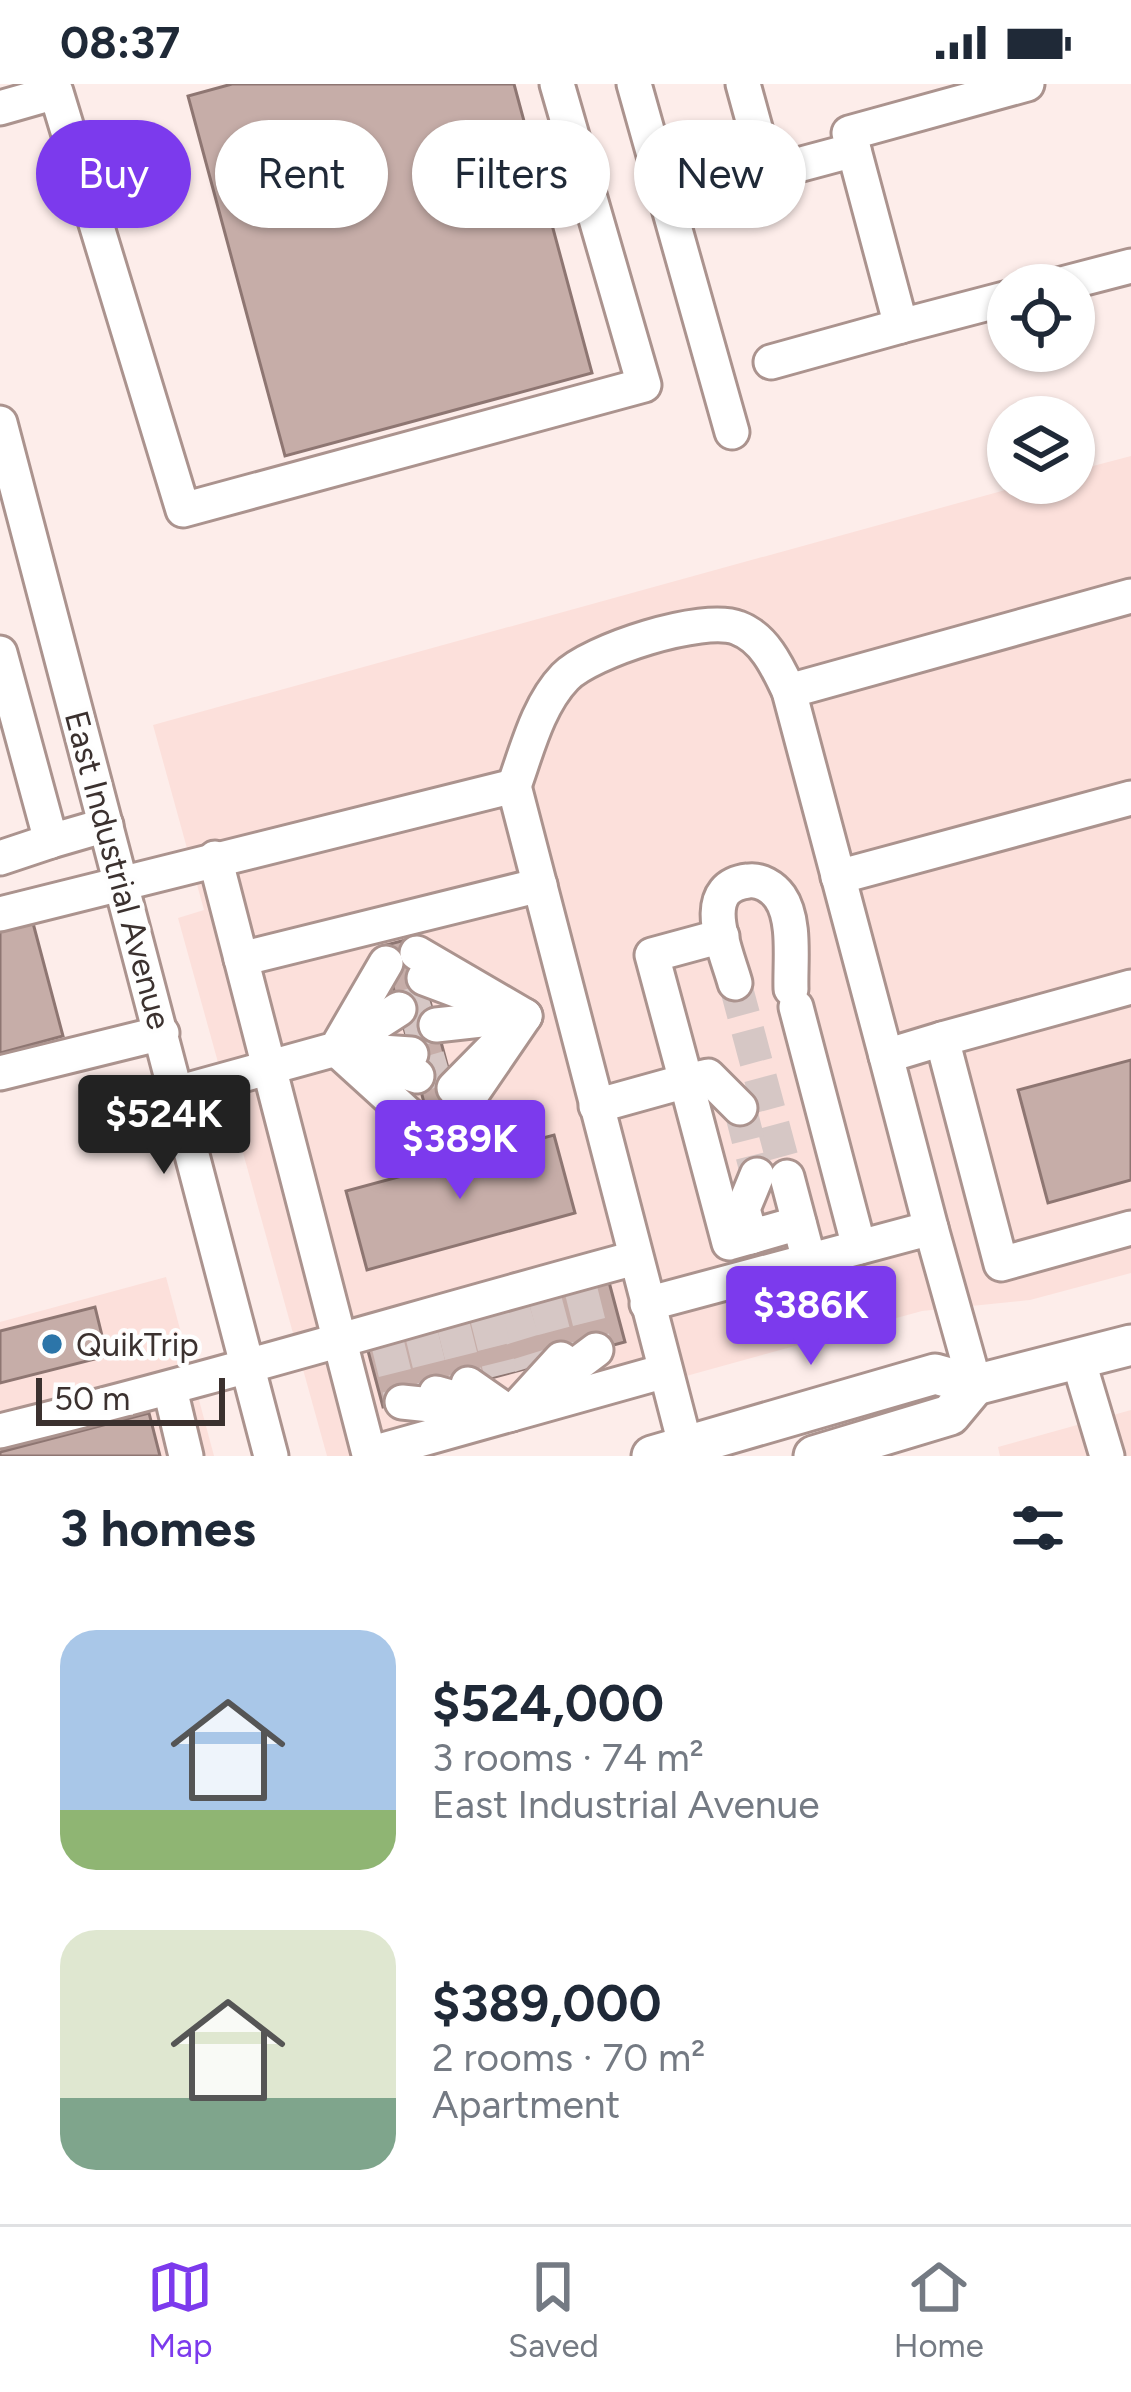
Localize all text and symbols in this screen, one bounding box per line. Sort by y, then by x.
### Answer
text: 08:37 [60,15,180,69]
chip: Buy [36,120,191,228]
chip: Rent [215,120,388,228]
chip: Filters [412,120,610,228]
chip: New [634,120,806,228]
map controls [987,264,1095,504]
button: locate [987,264,1095,372]
button: layers [987,396,1095,504]
street label: East Industrial Avenue [57,707,179,1033]
pin: $524K [80,1075,248,1177]
text: $524K [105,1090,223,1137]
pin: $389K [376,1100,544,1202]
text: $389K [402,1115,518,1162]
pin: $386K [727,1266,895,1368]
text: $386K [753,1281,869,1328]
place label: QuikTrip [76,1325,199,1364]
marker: QuikTrip [39,1331,65,1357]
scale bar [36,1372,225,1425]
text: 50 m [54,1379,130,1418]
icon: filters [1005,1495,1071,1561]
text: 3 homes [60,1498,256,1559]
text: $524,000 [432,1673,664,1734]
icon: home [156,1678,300,1822]
text: 3 rooms · 74 m² [432,1734,704,1781]
text: East Industrial Avenue [432,1781,820,1828]
text: $389,000 [432,1973,662,2034]
icon: home [156,1978,300,2122]
text: 2 rooms · 70 m² [432,2034,705,2081]
text: Apartment [432,2081,620,2128]
tab: Map [147,2254,213,2365]
tab: Saved [508,2254,599,2365]
tab: Home [894,2254,984,2365]

